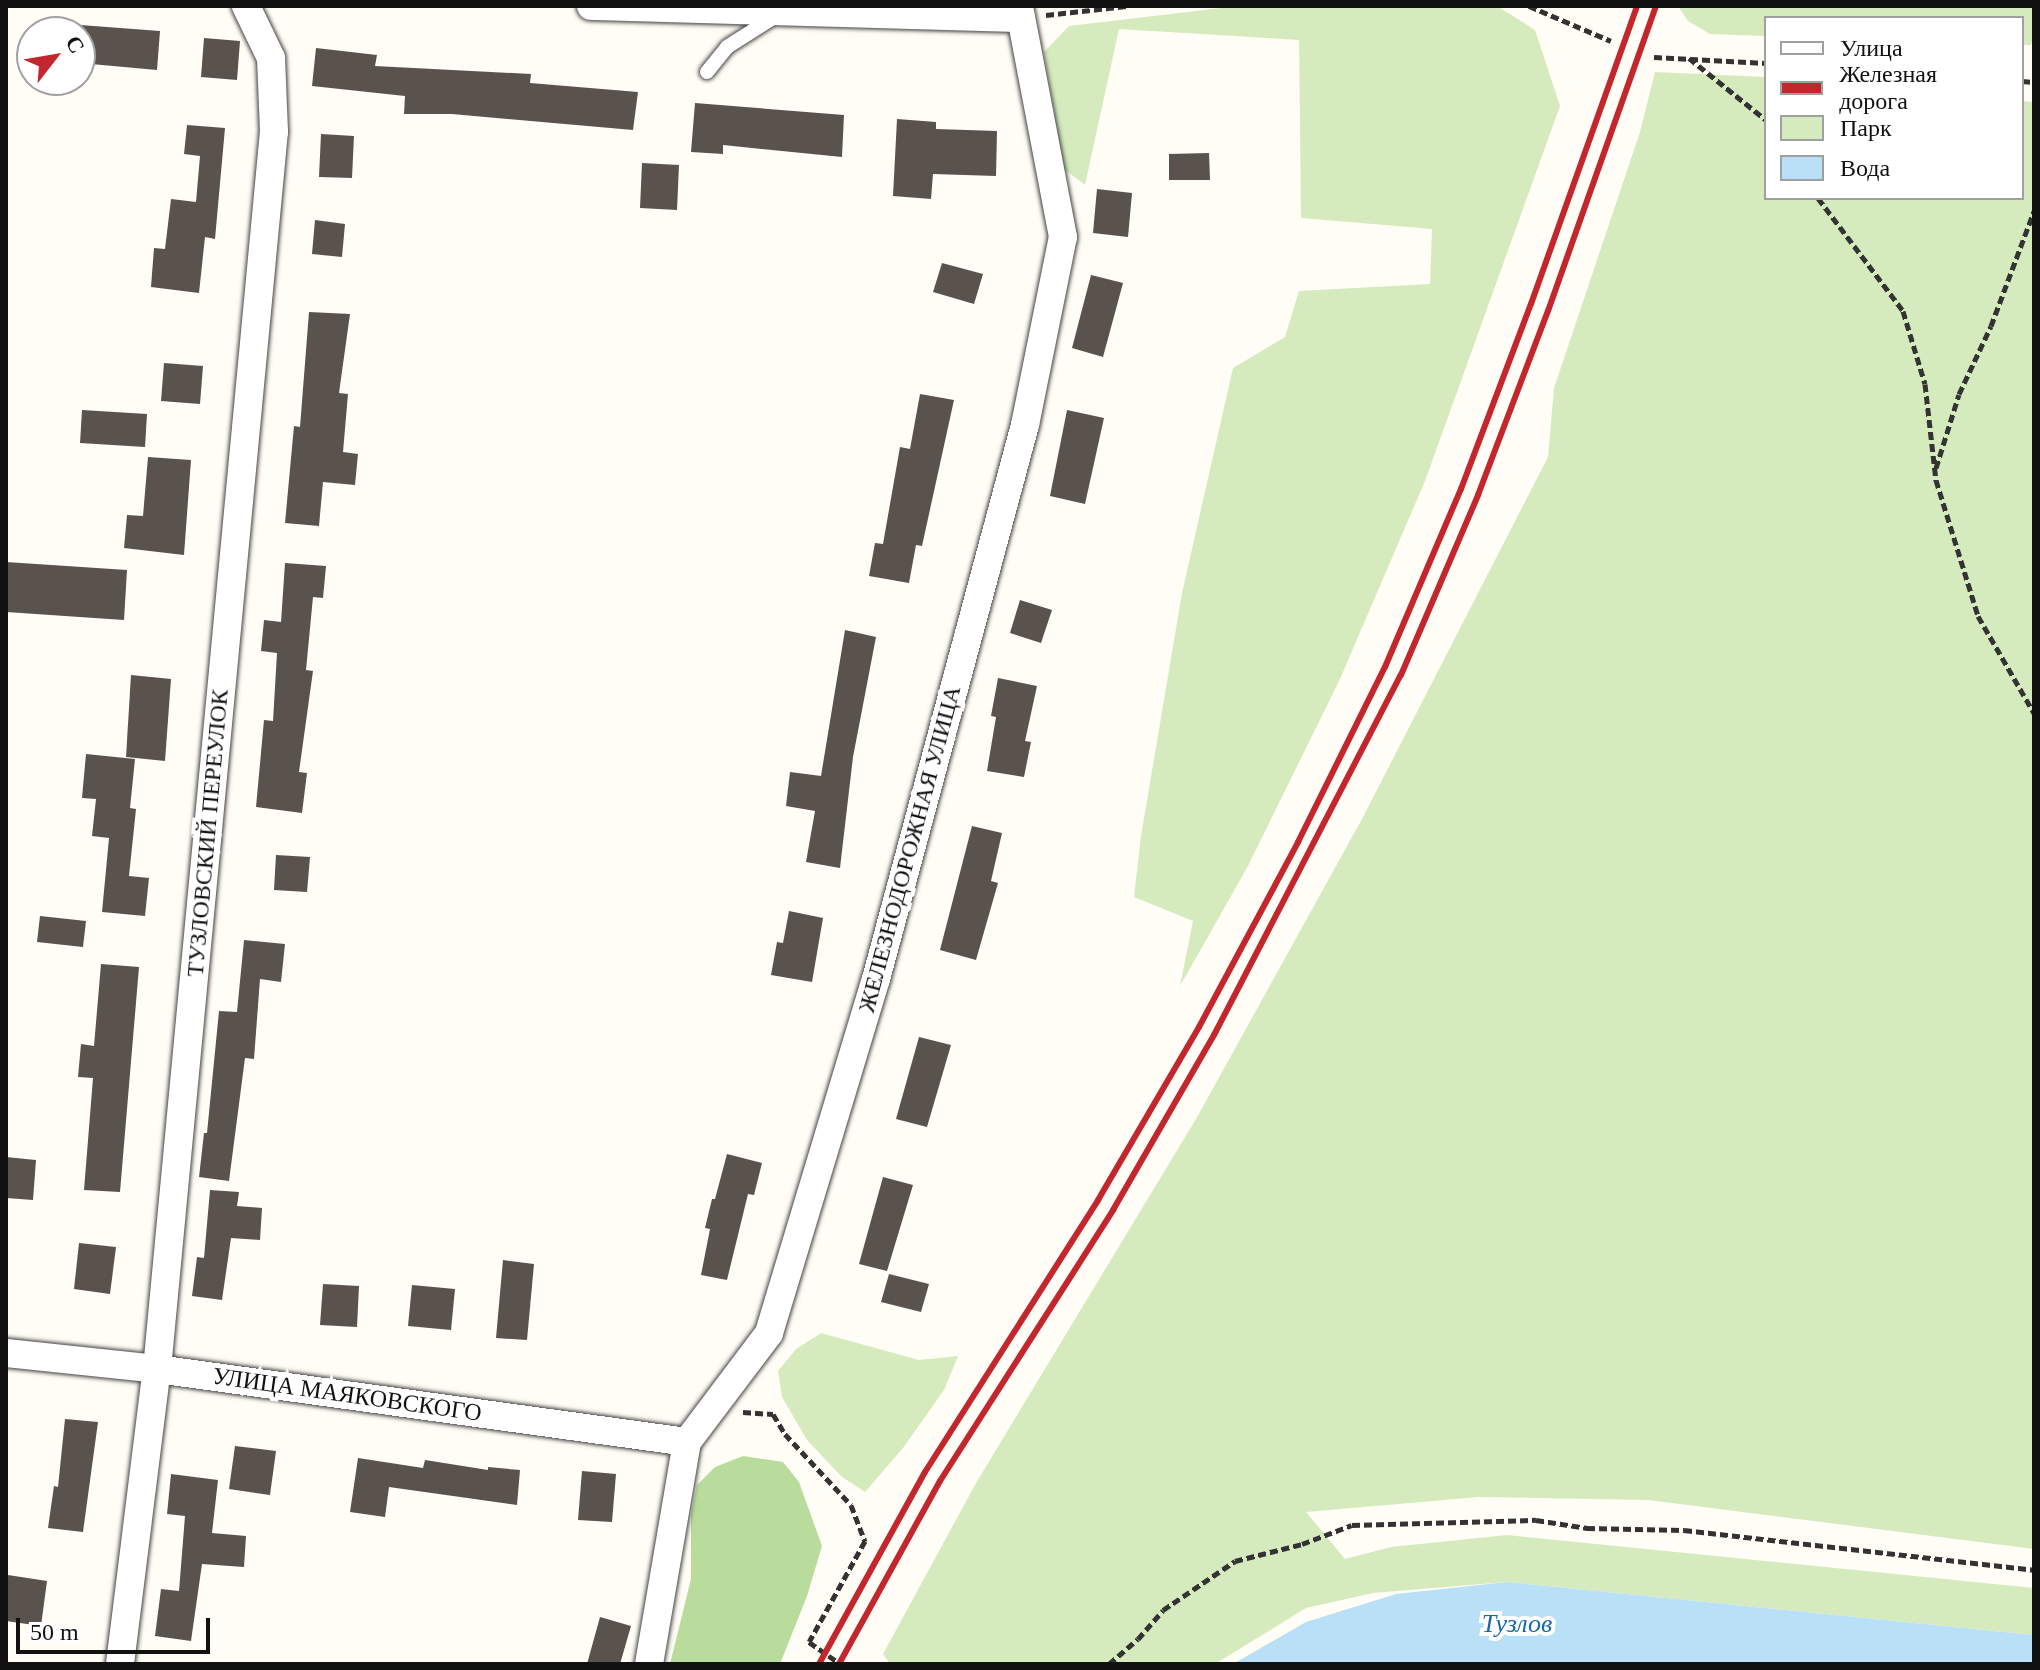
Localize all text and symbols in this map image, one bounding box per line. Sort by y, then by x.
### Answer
north arrow [16,16,96,96]
legend [1764,16,2024,200]
text: С [60,31,90,58]
text: Улица [1840,35,1903,61]
text: Железная дорога [1839,61,1937,114]
text: Парк [1840,115,1892,141]
text: Вода [1840,155,1890,181]
street label: ЖЕЛЕЗНОДОРОЖНАЯ УЛИЦА [852,682,968,1016]
street label: ТУЗЛОВСКИЙ ПЕРЕУЛОК [181,688,235,978]
street label: УЛИЦА МАЯКОВСКОГО [211,1362,483,1428]
scale bar [20,1602,214,1652]
water label: Тузлов [1482,1608,1552,1640]
text: 50 m [30,1619,79,1645]

